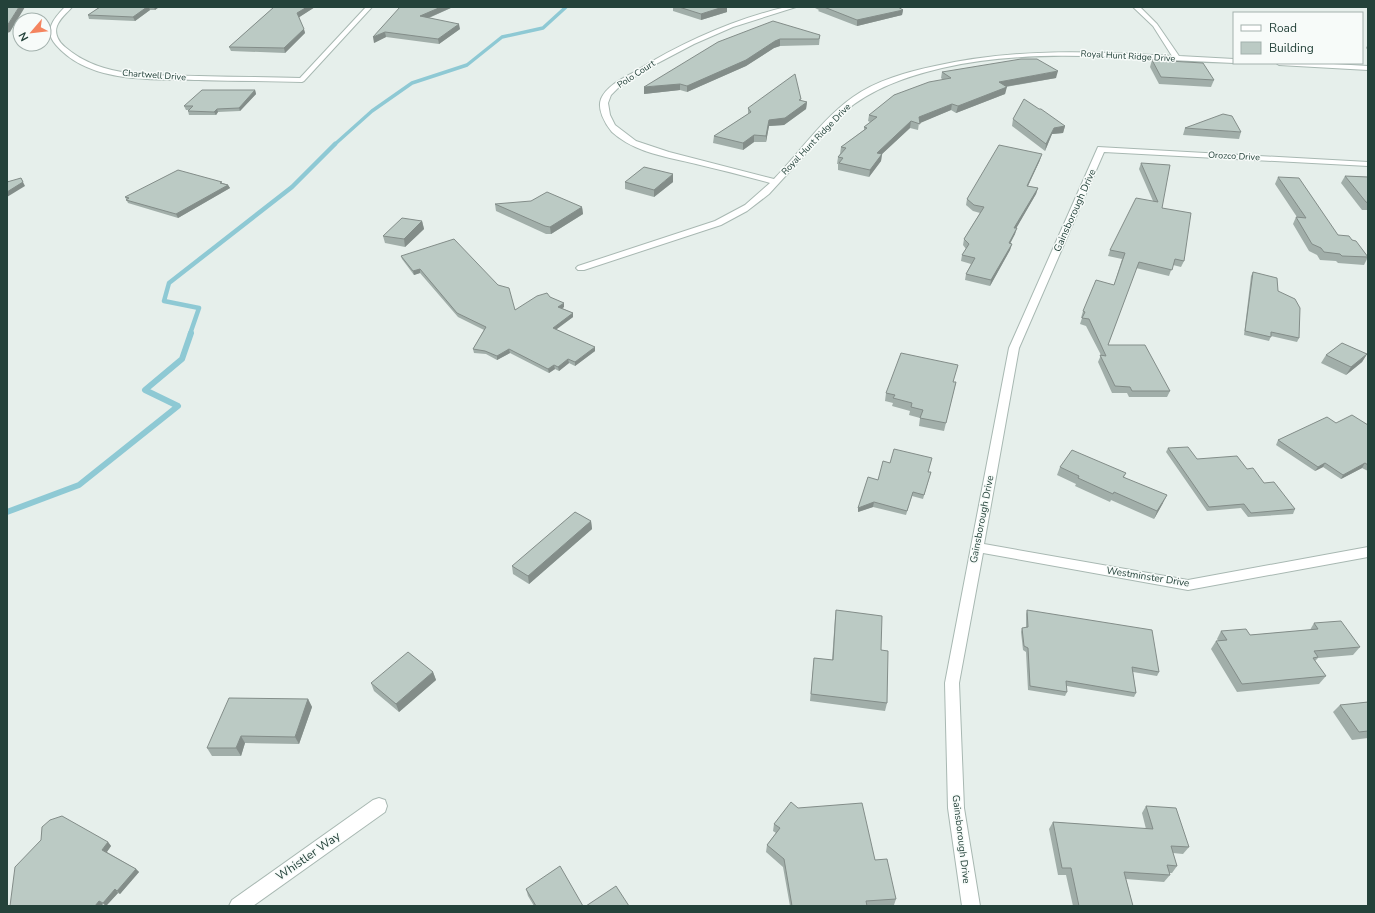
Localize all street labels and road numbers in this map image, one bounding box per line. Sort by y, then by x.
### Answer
street label: Royal Hunt Ridge Drive [1080,48,1176,64]
street label: Polo Court [615,57,658,91]
street label: Chartwell Drive [122,67,186,83]
street label: Royal Hunt Ridge Drive [779,101,853,177]
street label: Orozco Drive [1208,149,1260,163]
street label: Gainsborough Drive [1050,167,1099,254]
street label: Gainsborough Drive [967,474,997,564]
street label: Westminster Drive [1105,564,1190,590]
street label: Gainsborough Drive [949,794,973,884]
street label: Whistler Way [273,827,344,884]

